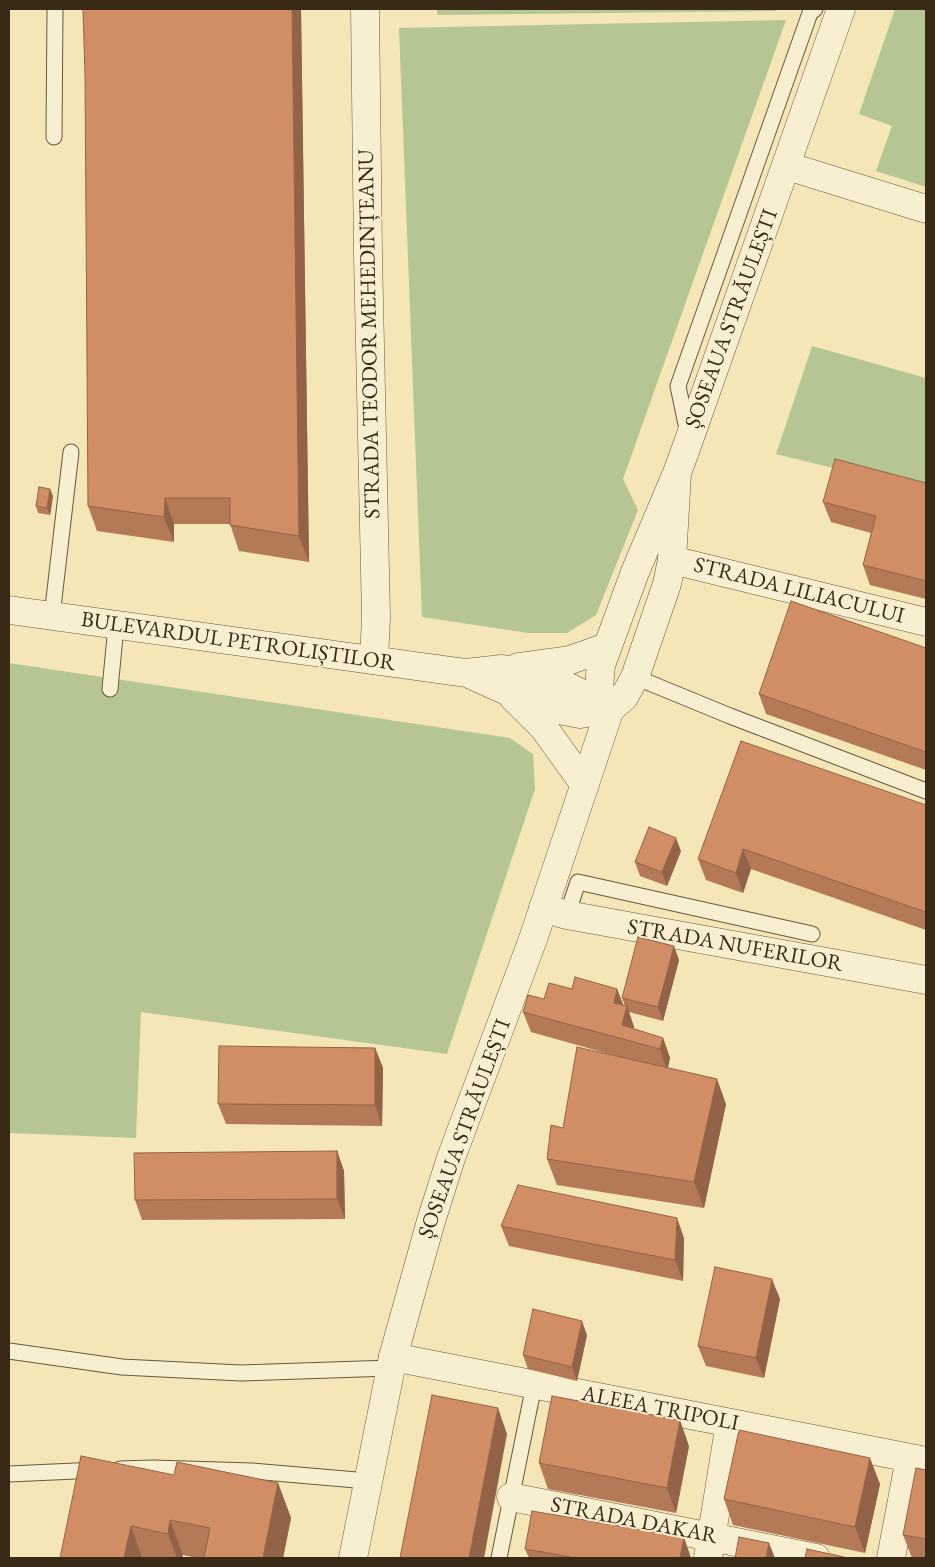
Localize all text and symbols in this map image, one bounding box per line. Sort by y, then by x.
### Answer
street label: STRADA TEODOR MEHEDINȚEANU [354,149,386,519]
street label: ȘOSEAUA STRĂULEȘTI [680,206,784,432]
street label: STRADA LILIACULUI [691,552,907,630]
street label: BULEVARDUL PETROLIȘTILOR [79,607,397,677]
street label: STRADA NUFERILOR [625,914,845,978]
street label: ȘOSEAUA STRĂULEȘTI [413,1016,517,1242]
street label: ALEEA TRIPOLI [579,1381,741,1437]
street label: STRADA DAKAR [548,1492,720,1550]

